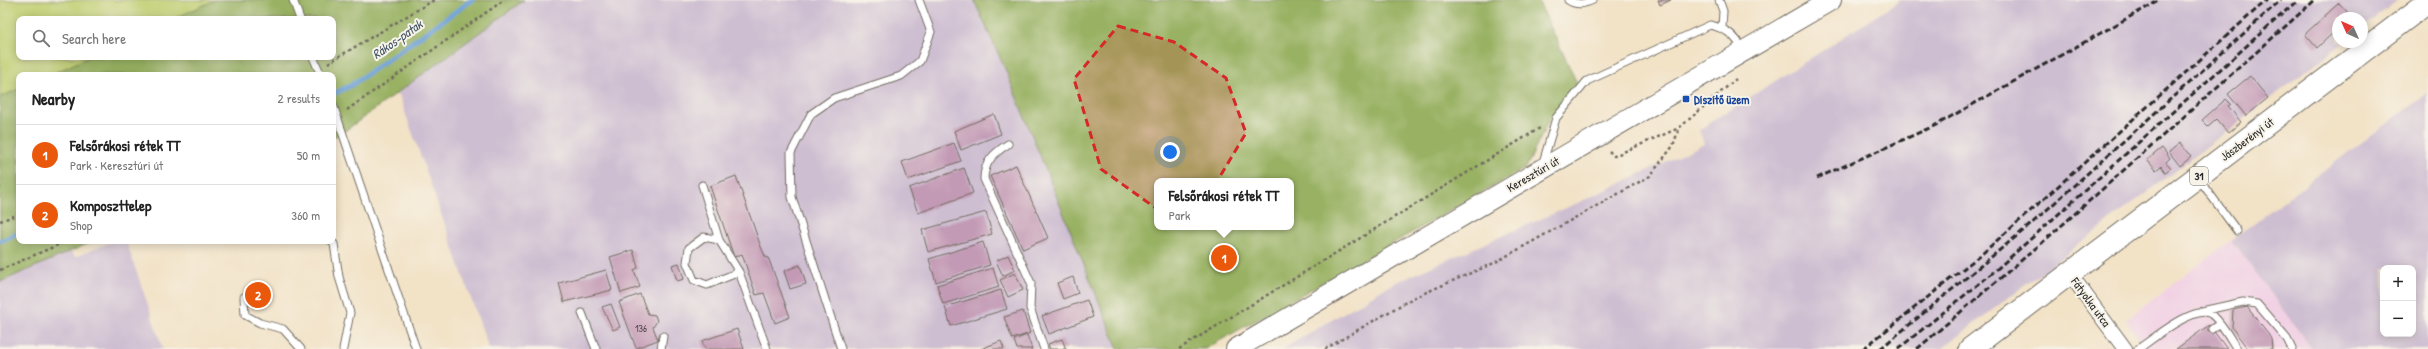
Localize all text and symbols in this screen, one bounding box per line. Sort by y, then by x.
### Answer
north arrow [2332,12,2368,48]
water label: Rákos-patak [368,14,428,64]
search box [16,16,336,60]
icon: search [30,27,52,49]
text: Search here [62,28,126,49]
text: Nearby [32,87,75,110]
text: 2 results [278,89,320,107]
place label: Díszítő üzem [1694,91,1749,108]
marker: Díszítő üzem [1681,94,1691,104]
street label: Jászberényi út [2217,113,2278,165]
text: Felsőrákosi rétek TT [70,135,181,156]
your location [1160,142,1180,162]
text: 1 [43,146,47,164]
text: 50 m [297,146,320,164]
street label: Keresztúri út [1504,152,1563,196]
text: Park · Keresztúri út [70,156,163,174]
road number: 31 [2190,167,2208,185]
popup [1154,178,1294,230]
text: Felsőrákosi rétek TT [1169,185,1279,206]
text: Komposzttelep [70,195,151,216]
text: 2 [42,206,48,224]
text: 360 m [291,206,320,224]
text: Park [1169,206,1190,224]
text: Shop [70,216,92,234]
pin: 1 [1211,243,1237,273]
map controls [2380,265,2416,337]
button: + [2380,265,2416,301]
street label: Fátyolka utca [2067,273,2115,330]
pin: 2 [245,280,271,310]
button: − [2380,301,2416,337]
house number: 136 [635,322,647,335]

